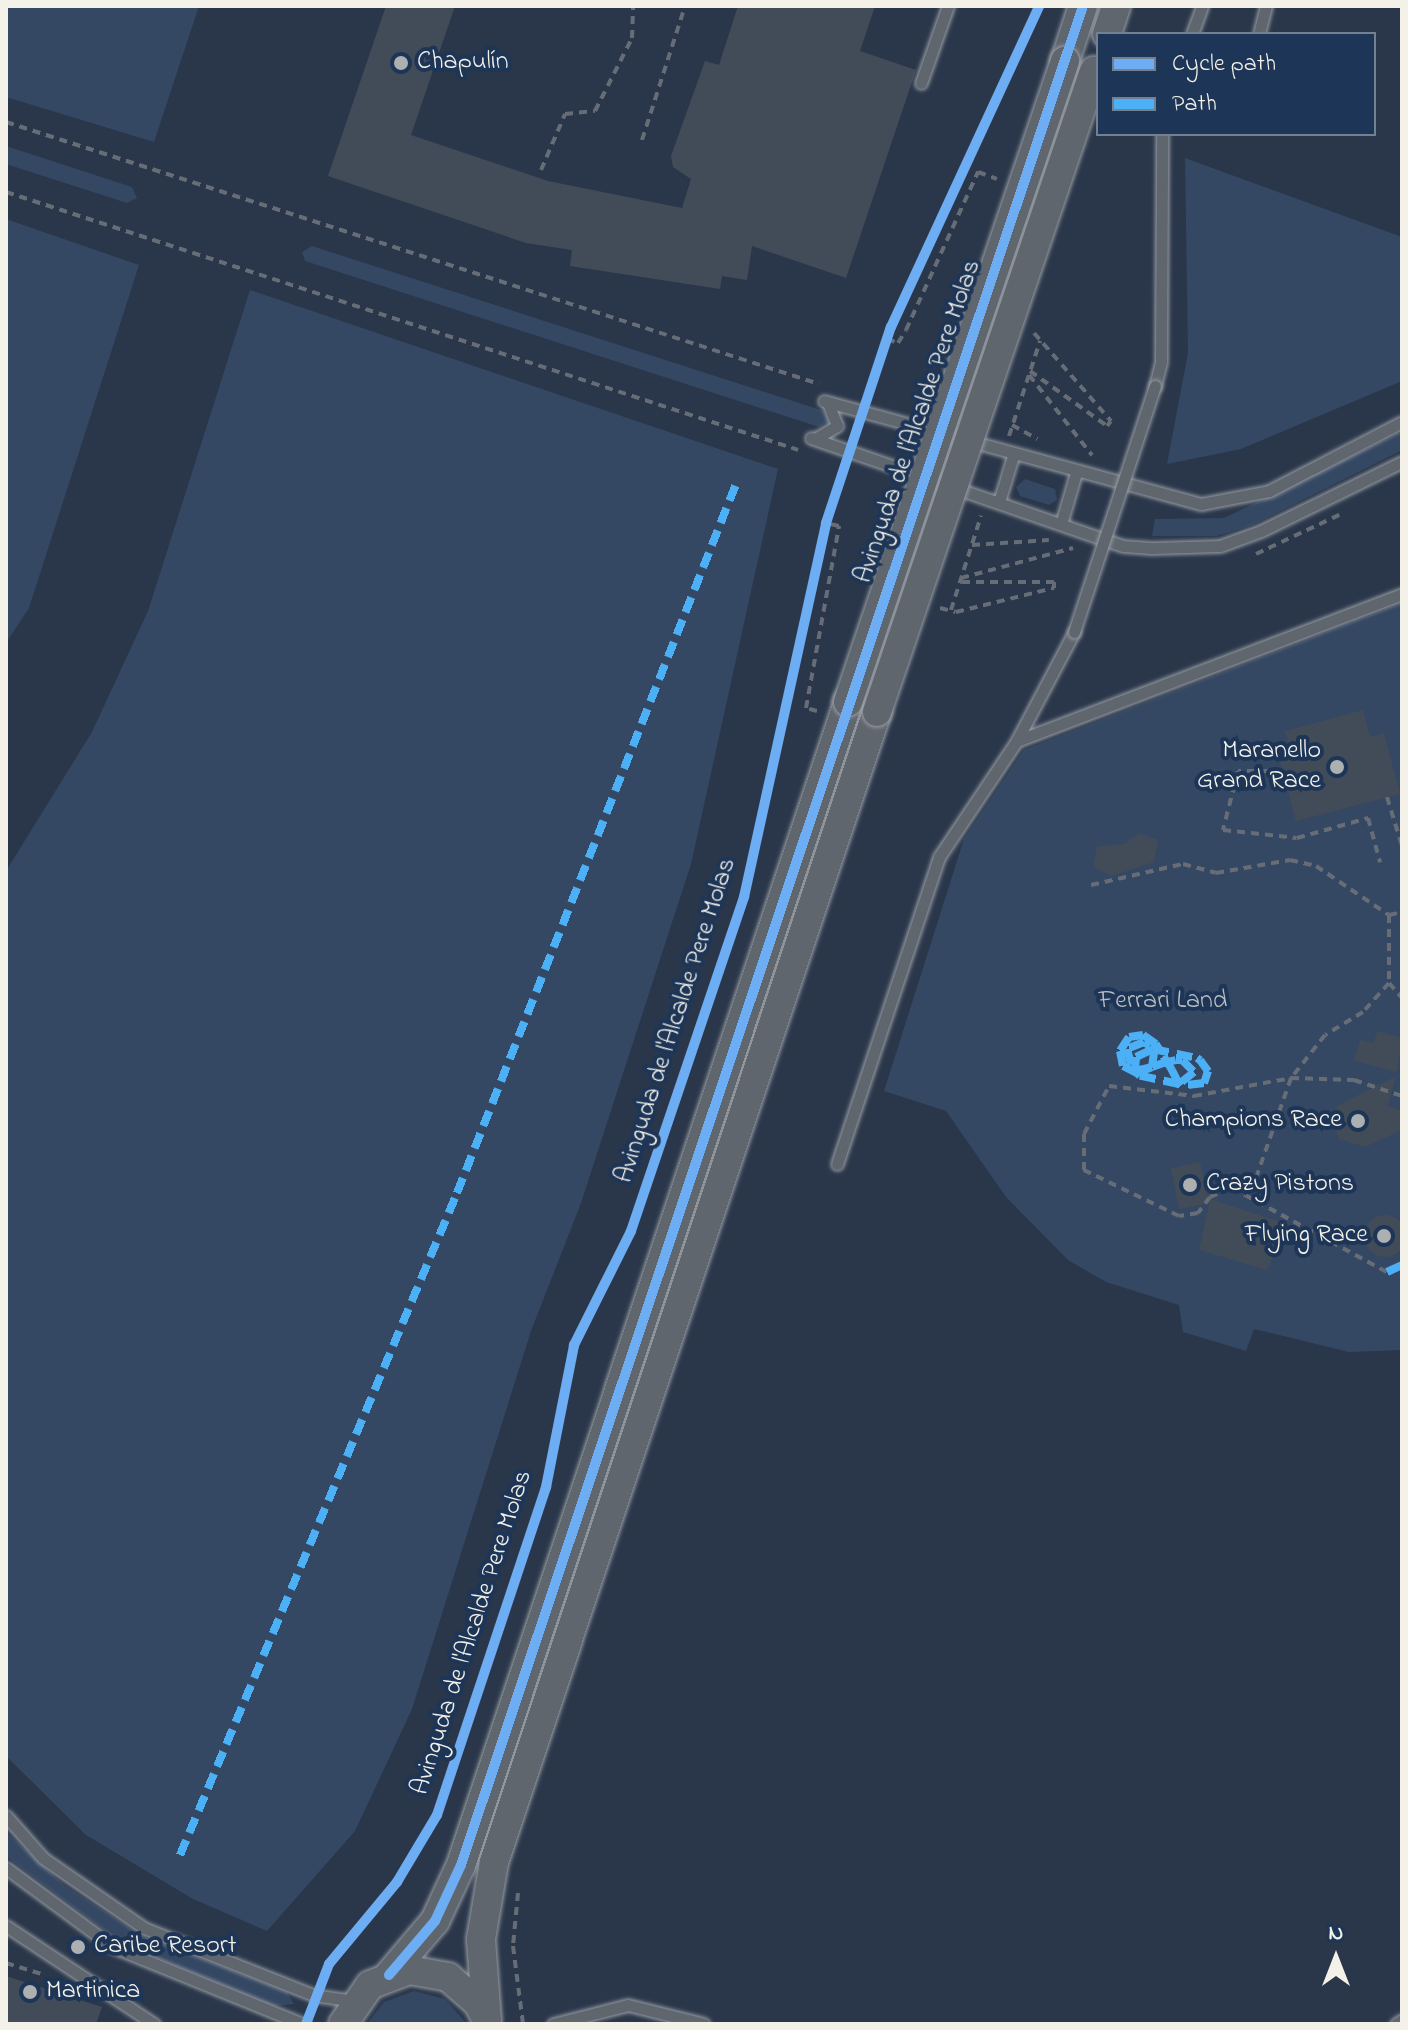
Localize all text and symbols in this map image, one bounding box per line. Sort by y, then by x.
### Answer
legend [1096,32,1376,136]
place label: Chapulín [417,47,508,79]
text: Cycle path [1172,47,1276,82]
marker: Chapulín [392,54,410,72]
text: Path [1172,87,1217,122]
street label: Avinguda de l'Alcalde Pere Molas [849,256,989,588]
place label: Maranello Grand Race [1197,736,1321,798]
marker: Maranello Grand Race [1328,758,1346,776]
street label: Avinguda de l'Alcalde Pere Molas [610,855,744,1187]
park label: Ferrari Land [1099,986,1227,1018]
place label: Champions Race [1165,1105,1342,1137]
marker: Champions Race [1349,1112,1367,1130]
place label: Crazy Pistons [1206,1169,1354,1201]
marker: Crazy Pistons [1181,1176,1199,1194]
place label: Flying Race [1245,1220,1368,1252]
marker: Flying Race [1375,1227,1393,1245]
street label: Avinguda de l'Alcalde Pere Molas [406,1467,540,1799]
north arrow [1296,1918,1376,1998]
text: N [1329,1918,1343,1950]
place label: Caribe Resort [94,1931,237,1963]
marker: Caribe Resort [69,1938,87,1956]
place label: Martinica [46,1976,140,2008]
marker: Martinica [21,1983,39,2001]

